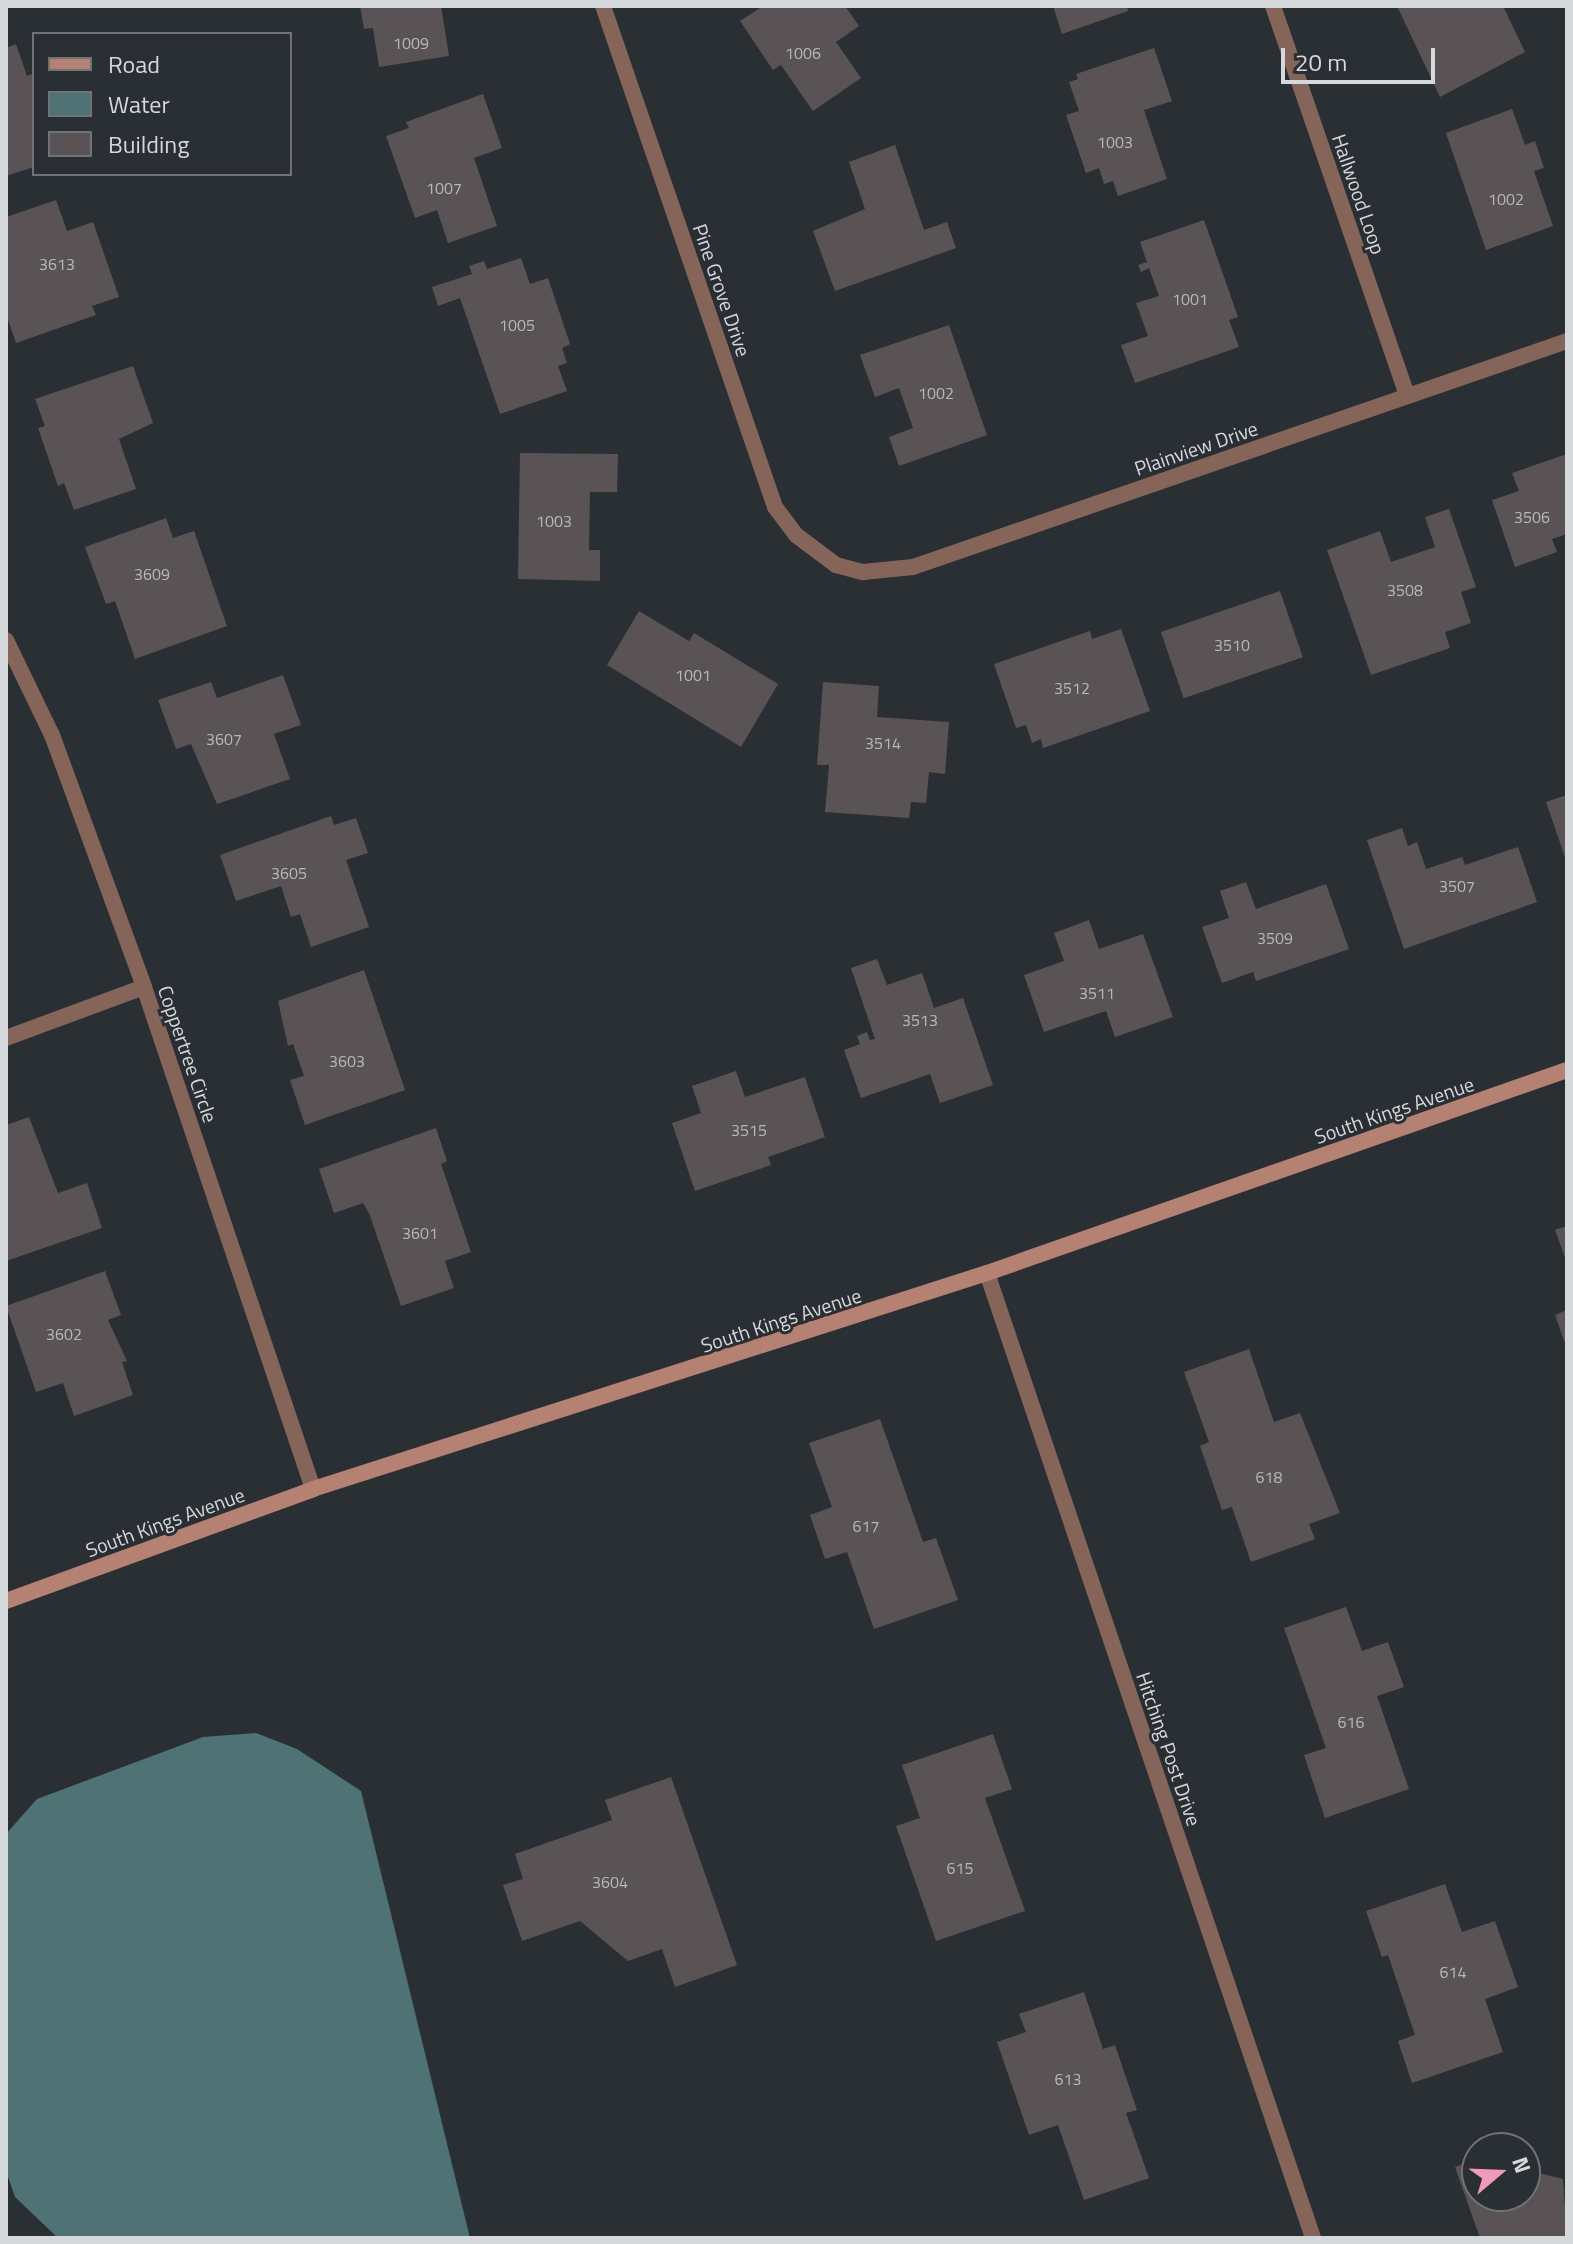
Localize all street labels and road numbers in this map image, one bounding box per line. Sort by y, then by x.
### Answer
street label: Hallwood Loop [1327,131,1391,257]
street label: Pine Grove Drive [688,221,756,359]
street label: Plainview Drive [1131,416,1261,480]
street label: Coppertree Circle [153,982,223,1126]
street label: South Kings Avenue [1311,1071,1477,1149]
street label: South Kings Avenue [698,1283,864,1357]
street label: South Kings Avenue [82,1482,248,1562]
street label: Hitching Post Drive [1131,1669,1207,1829]

